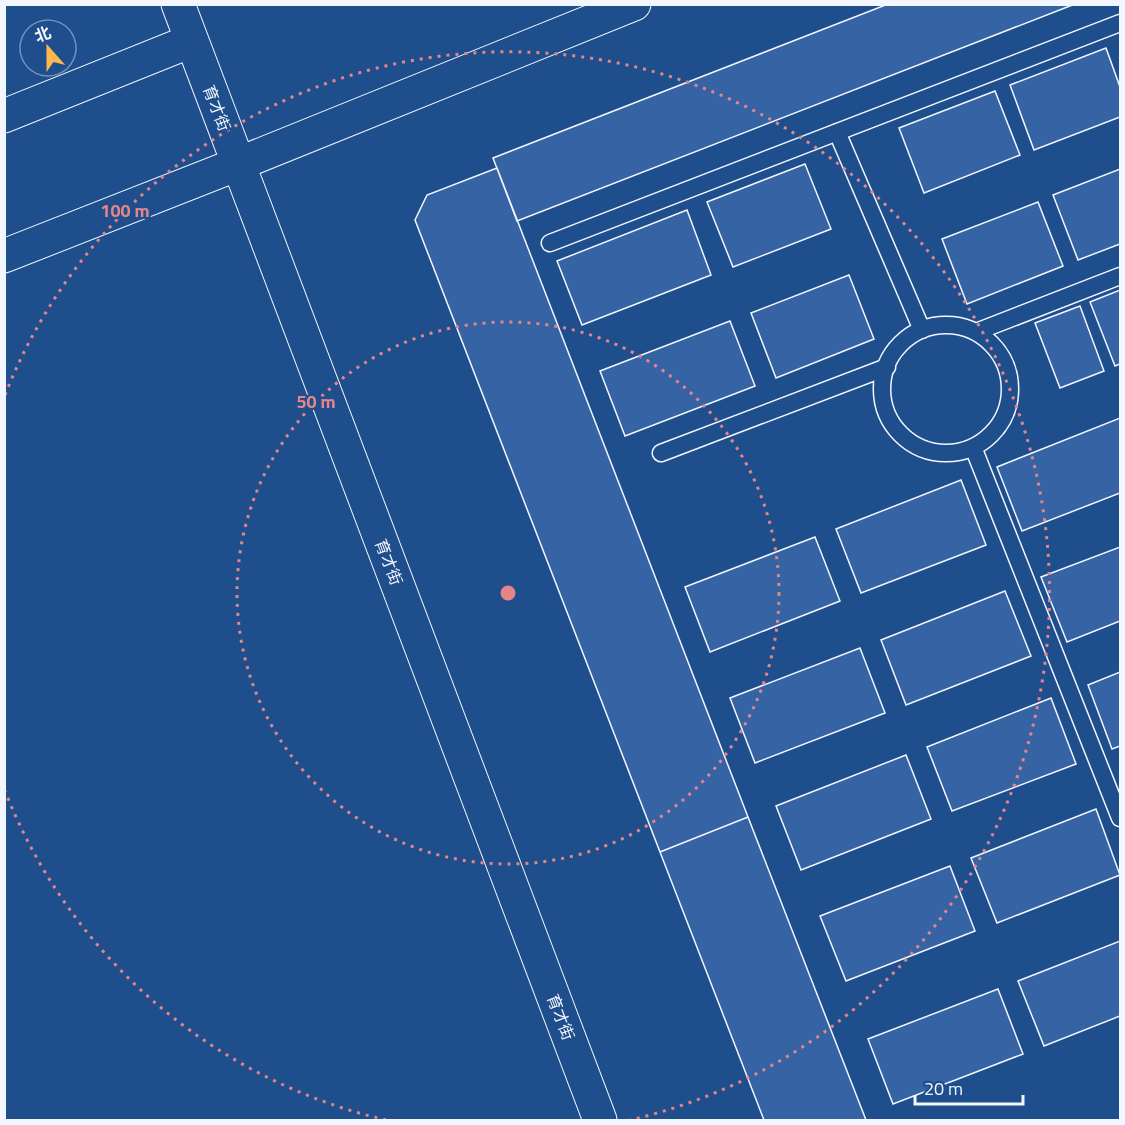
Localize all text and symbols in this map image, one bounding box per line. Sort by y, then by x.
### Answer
north arrow [18,18,78,78]
text: 北 [31,20,54,48]
street label: 育才街 [197,81,237,135]
text: 100 m [100,197,150,224]
text: 50 m [296,388,336,415]
street label: 育才街 [369,535,409,589]
centre of rings [498,583,518,603]
street label: 育才街 [541,990,581,1044]
scale bar [915,1068,1023,1106]
text: 20 m [924,1075,963,1102]

